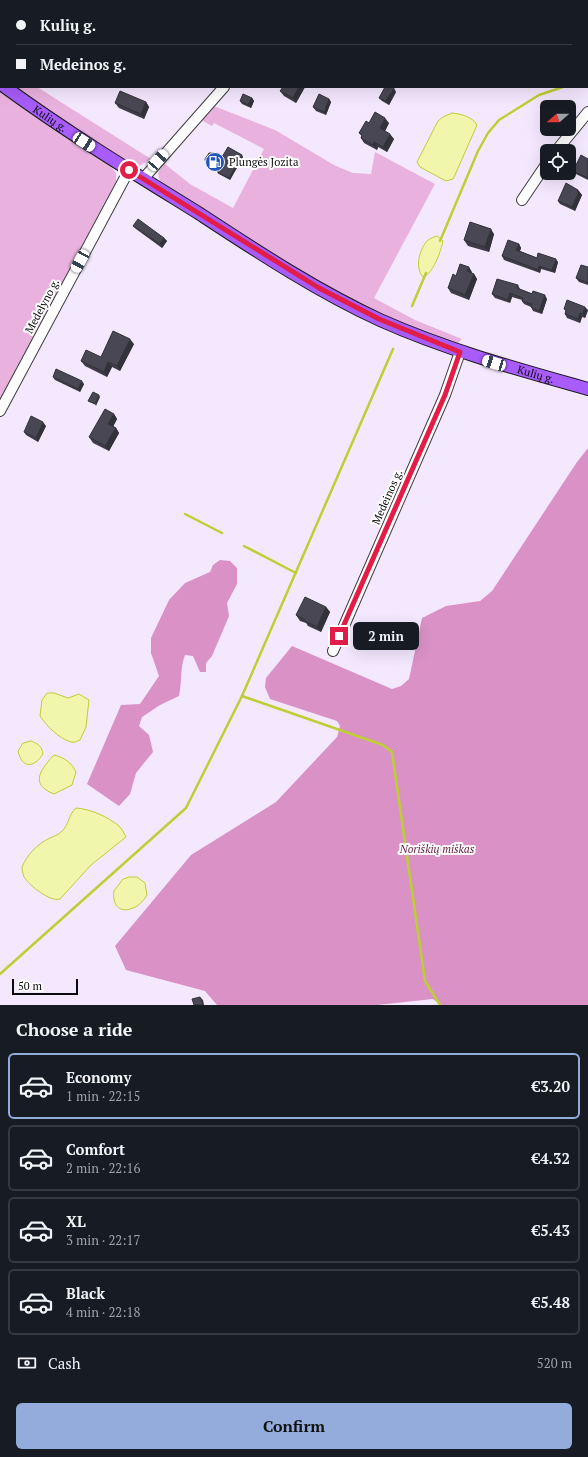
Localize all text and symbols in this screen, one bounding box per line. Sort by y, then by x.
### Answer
text: Kulių g. [40,15,96,35]
text: Medeinos g. [40,54,126,74]
north arrow [540,100,576,136]
map controls [540,100,576,180]
street label: Kulių g. [30,102,70,135]
car [71,130,97,154]
button: locate [540,144,576,180]
car [146,147,170,173]
fuel station icon: Plungės Jozita [204,151,226,173]
place label: Plungės Jozita [229,155,299,169]
route start [120,161,138,179]
car [69,248,91,274]
street label: Medelyno g. [22,276,62,336]
car [481,354,507,372]
street label: Kulių g. [516,362,556,386]
street label: Medeinos g. [369,467,405,527]
callout: 2 min [353,622,419,650]
route end [330,627,348,645]
text: 2 min [368,627,404,645]
park label: Noriškių miškas [399,842,475,856]
scale bar [12,977,78,996]
text: 50 m [18,979,42,993]
text: Choose a ride [16,1017,132,1041]
text: Economy [66,1067,131,1087]
icon: car [18,1068,54,1104]
text: €3.20 [532,1076,570,1096]
text: 1 min · 22:15 [66,1087,140,1105]
text: Comfort [66,1139,125,1159]
icon: car [18,1140,54,1176]
text: €4.32 [532,1148,570,1168]
text: 2 min · 22:16 [66,1159,140,1177]
text: XL [66,1211,86,1231]
icon: car [18,1212,54,1248]
text: €5.43 [532,1220,570,1240]
text: 3 min · 22:17 [66,1231,140,1249]
text: Black [66,1283,105,1303]
icon: car [18,1284,54,1320]
text: €5.48 [532,1292,570,1312]
text: 4 min · 22:18 [66,1303,140,1321]
icon: cash [16,1352,38,1374]
text: Cash [48,1353,81,1373]
text: 520 m [537,1354,572,1372]
button: Confirm [16,1403,572,1449]

